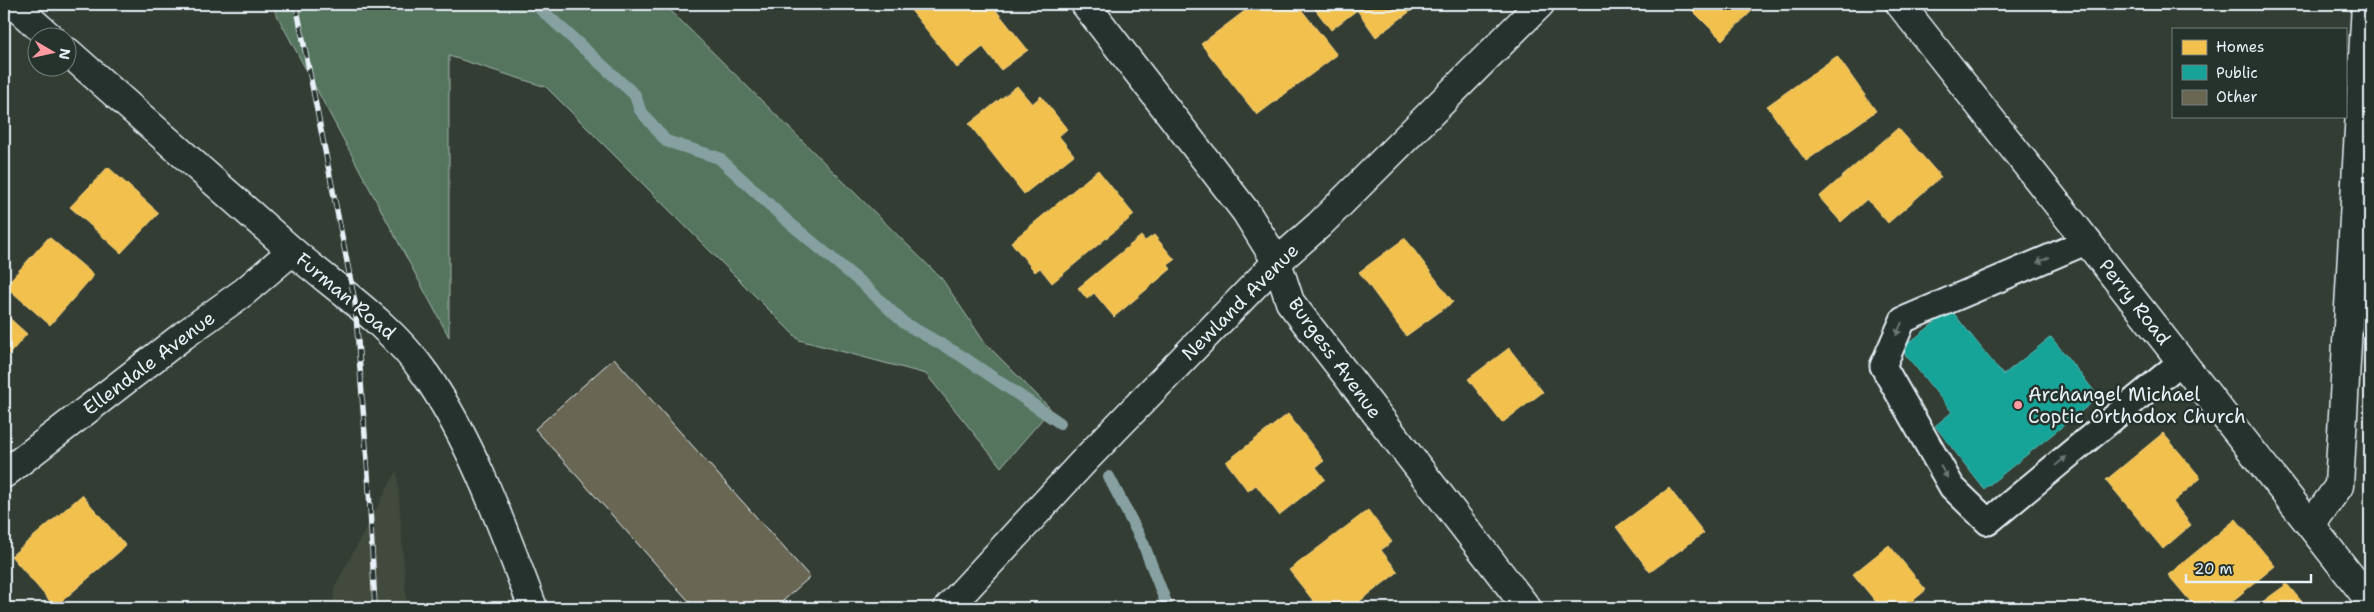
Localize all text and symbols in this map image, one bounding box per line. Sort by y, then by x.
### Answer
north arrow [28,28,78,78]
legend [2172,28,2346,118]
text: Homes [2216,37,2264,57]
text: N [55,47,75,61]
text: Public [2216,63,2258,83]
text: Other [2216,87,2258,107]
street label: Newland Avenue [1176,238,1304,366]
street label: Furman Road [291,247,401,345]
street label: Perry Road [2094,254,2176,350]
one-way arrow [2036,257,2050,265]
street label: Burgess Avenue [1283,292,1387,424]
street label: Ellendale Avenue [78,305,220,421]
one-way arrow [1894,322,1902,336]
place label: Archangel Michael Coptic Orthodox Church [2028,382,2246,429]
marker: Archangel Michael Coptic Orthodox Church [2012,399,2024,411]
one-way arrow [2055,455,2068,466]
one-way arrow [1939,465,1948,479]
scale bar [2186,552,2312,584]
text: 20 m [2194,559,2233,579]

